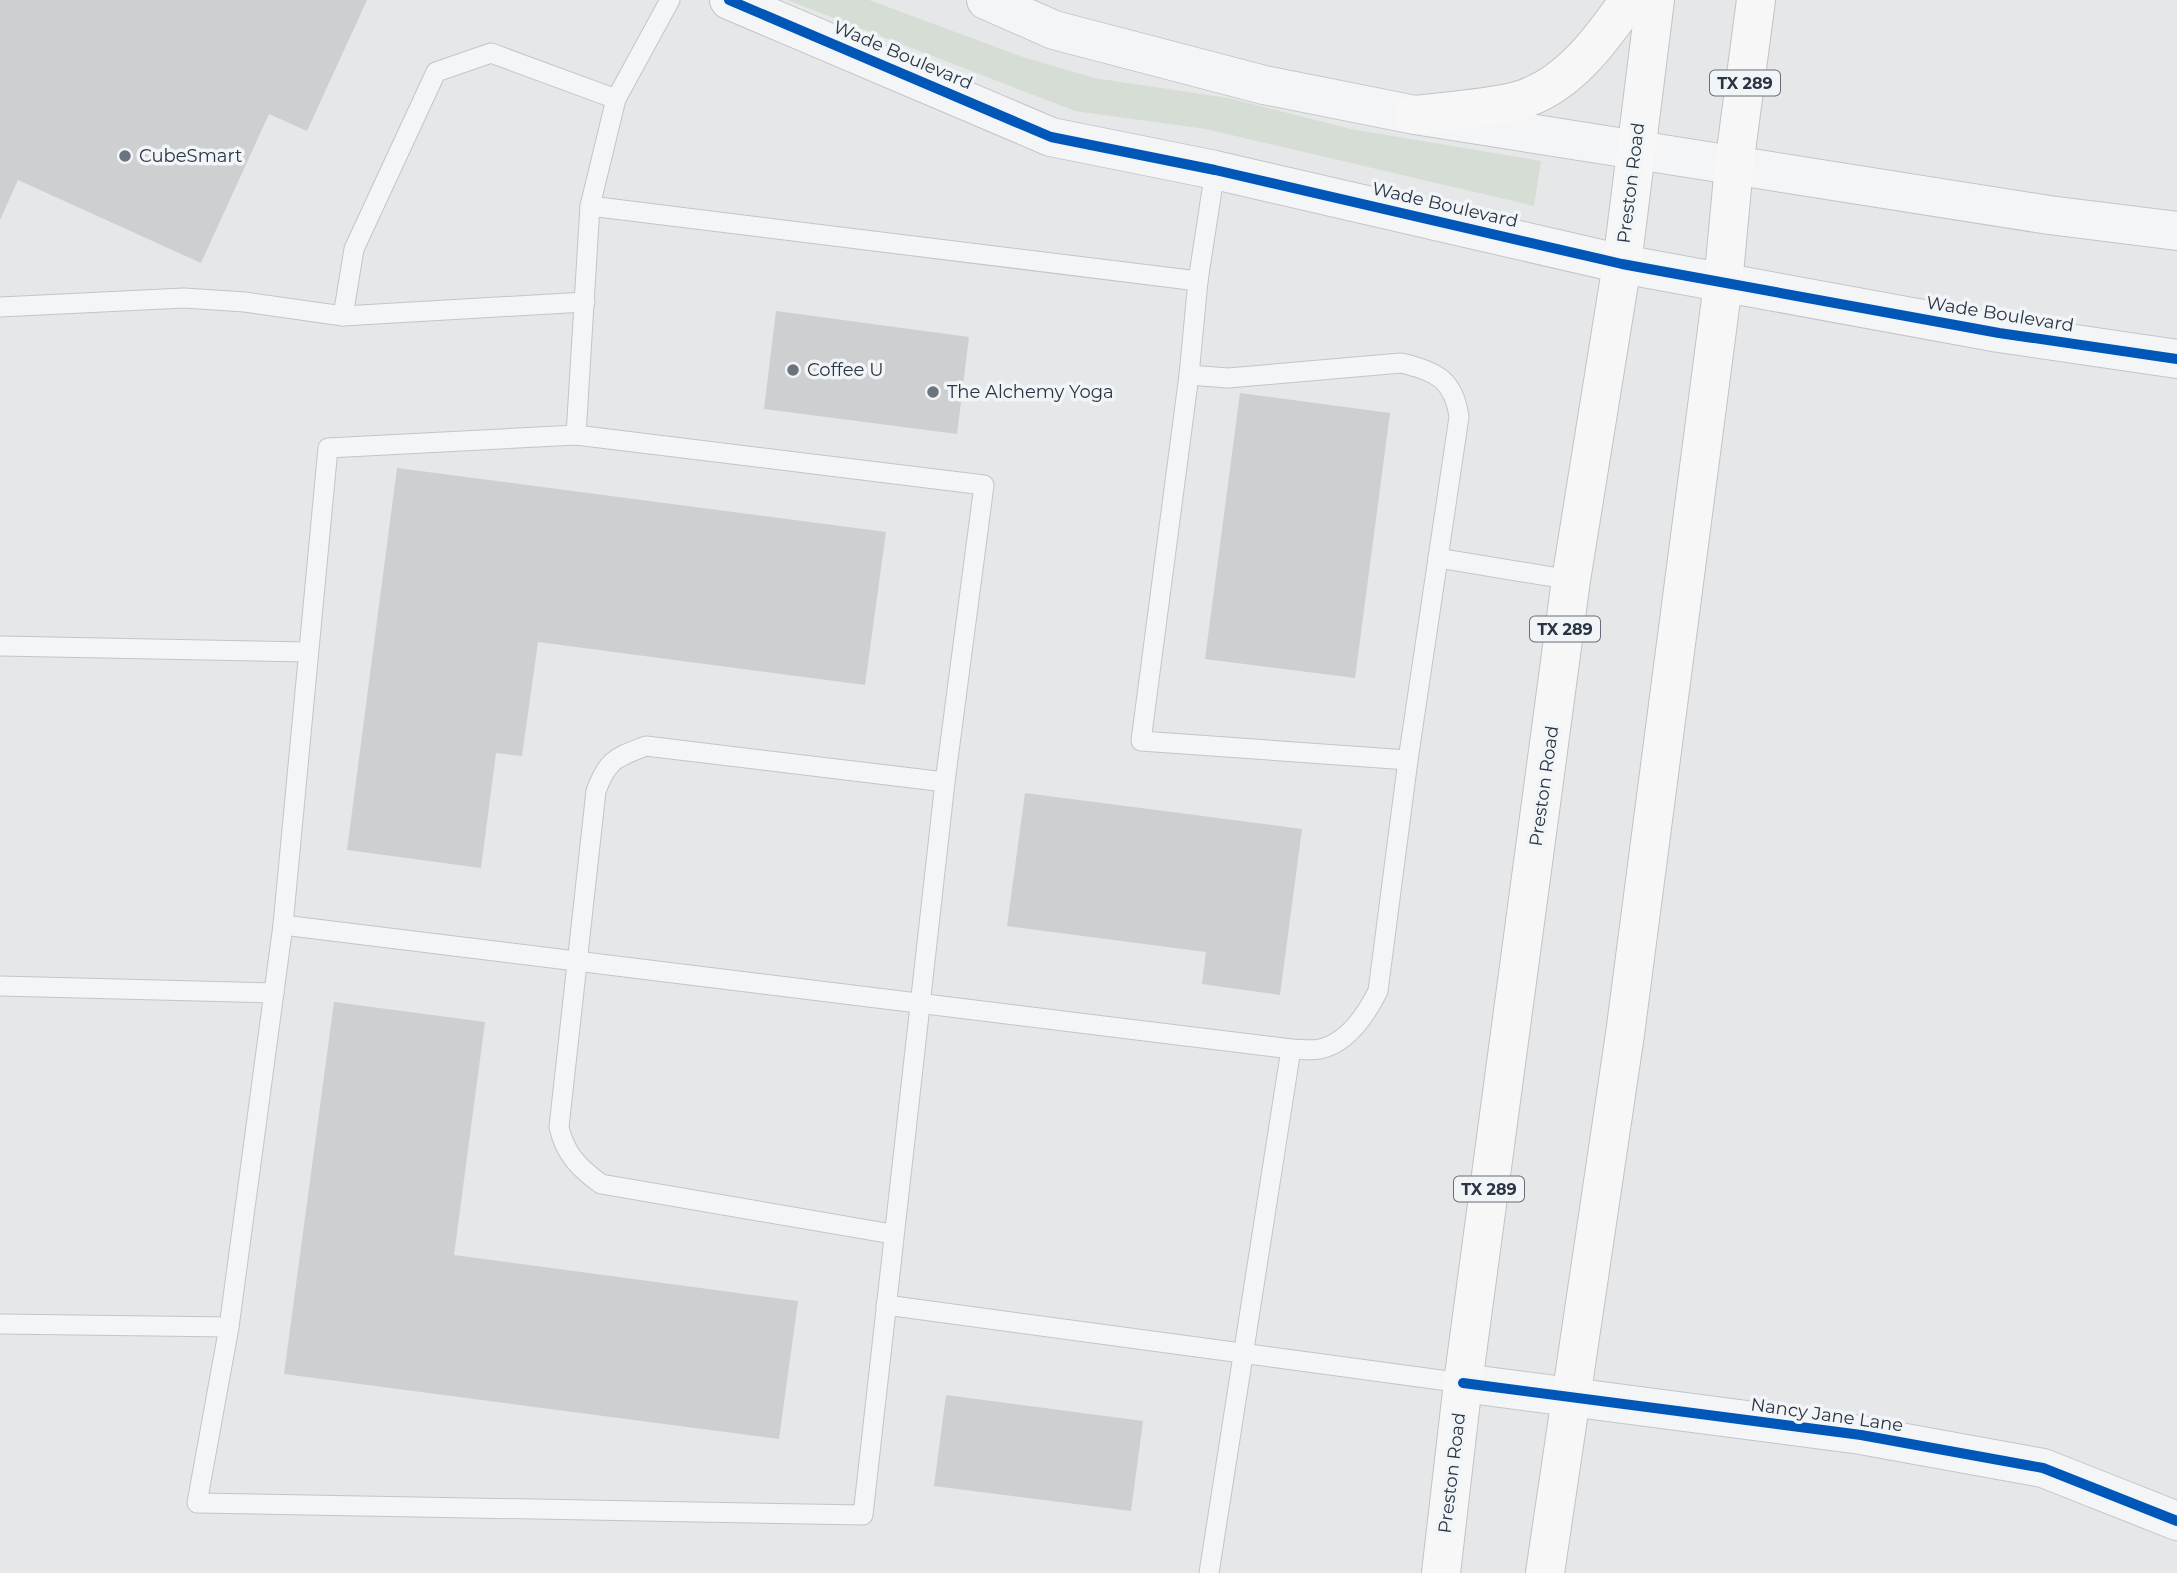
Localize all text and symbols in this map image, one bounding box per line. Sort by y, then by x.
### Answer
street label: Wade Boulevard [830,16,976,94]
road number: TX 289 [1710,71,1780,96]
street label: Preston Road [1613,121,1649,245]
place label: CubeSmart [139,145,242,167]
marker: CubeSmart [117,148,133,164]
street label: Wade Boulevard [1370,178,1520,232]
street label: Wade Boulevard [1925,291,2075,337]
place label: Coffee U [807,359,883,381]
marker: Coffee U [785,362,801,378]
place label: The Alchemy Yoga [947,381,1114,403]
marker: The Alchemy Yoga [925,384,941,400]
road number: TX 289 [1530,616,1600,642]
street label: Preston Road [1525,724,1563,848]
road number: TX 289 [1454,1176,1524,1202]
street label: Nancy Jane Lane [1749,1393,1905,1437]
street label: Preston Road [1434,1411,1470,1535]

